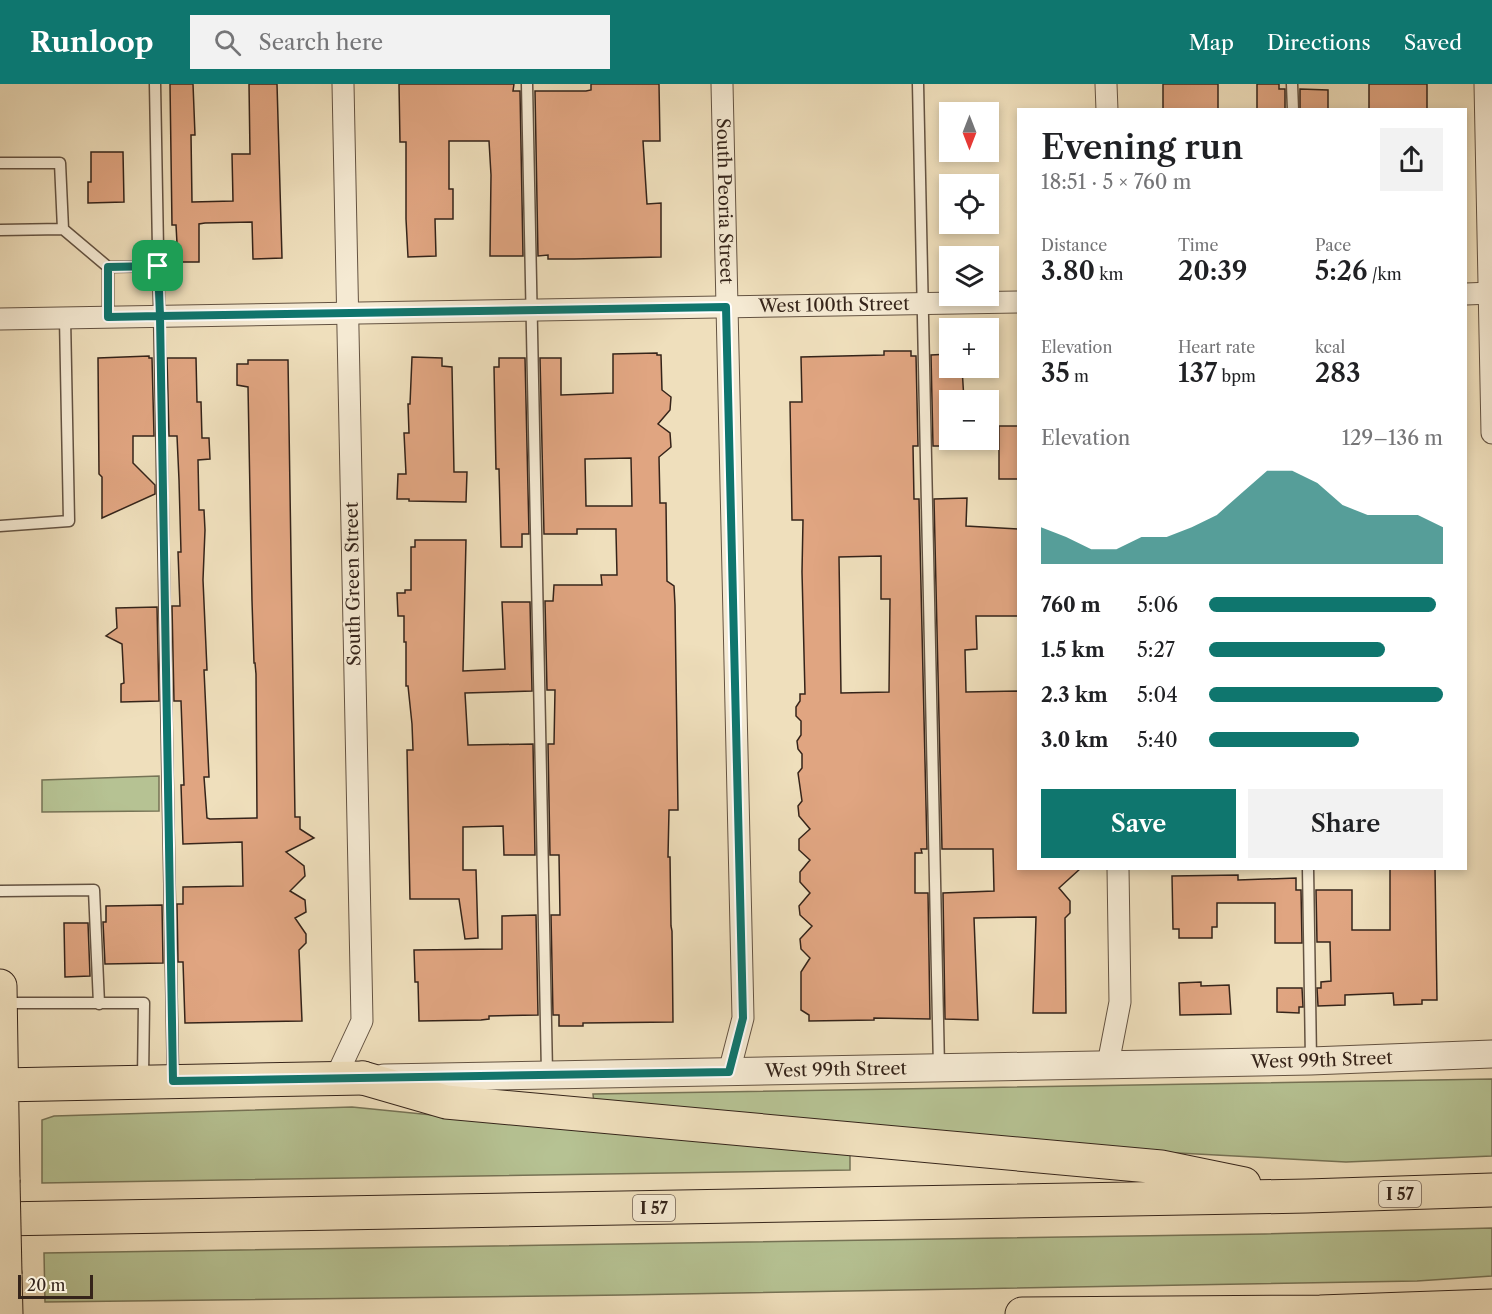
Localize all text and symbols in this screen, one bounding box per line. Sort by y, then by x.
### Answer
search box [190,15,610,69]
text: Runloop [30,25,154,59]
icon: search [211,26,244,59]
text: Search here [259,29,383,56]
text: Map [1189,30,1234,55]
text: Directions [1267,30,1371,55]
text: Saved [1404,30,1462,55]
north arrow [939,102,999,162]
map controls [939,102,999,450]
street label: South Peoria Street [712,118,738,285]
text: Evening run [1041,127,1243,168]
button: share [1380,128,1443,191]
text: 18:51 · 5 × 760 m [1041,170,1191,194]
button: locate [939,174,999,234]
text: Distance [1041,235,1107,255]
text: Time [1178,235,1218,255]
text: Pace [1315,235,1351,255]
pin [132,240,183,291]
button: layers [939,246,999,306]
icon: arrive [141,249,174,282]
text: 3.80 [1041,255,1095,287]
text: 20:39 [1178,255,1247,287]
text: 5:26 [1315,255,1368,287]
text: km [1095,264,1123,284]
text: /km [1368,264,1402,284]
street label: West 100th Street [757,293,910,317]
button: + [939,318,999,378]
text: Elevation [1041,337,1112,357]
text: Heart rate [1178,337,1255,357]
text: kcal [1315,337,1345,357]
text: 35 [1041,357,1070,389]
text: 137 [1178,357,1217,389]
text: 283 [1315,357,1361,389]
text: m [1070,366,1089,386]
text: bpm [1217,366,1256,386]
button: − [939,390,999,450]
text: Elevation [1041,426,1130,450]
text: 129–136 m [1342,426,1443,450]
street label: South Green Street [341,501,365,666]
text: 760 m [1041,593,1101,617]
text: 5:06 [1137,593,1178,617]
text: 1.5 km [1041,638,1105,662]
text: 5:27 [1137,638,1175,662]
text: 2.3 km [1041,683,1108,707]
text: 5:04 [1137,683,1178,707]
text: 3.0 km [1041,728,1108,752]
text: 5:40 [1137,728,1178,752]
button: Save [1041,789,1236,858]
button: Share [1248,789,1443,858]
street label: West 99th Street [1250,1047,1394,1073]
street label: West 99th Street [764,1057,908,1082]
road number: I 57 [1379,1181,1421,1207]
road number: I 57 [633,1195,675,1221]
scale bar [18,1272,93,1300]
text: 20 m [27,1275,66,1295]

